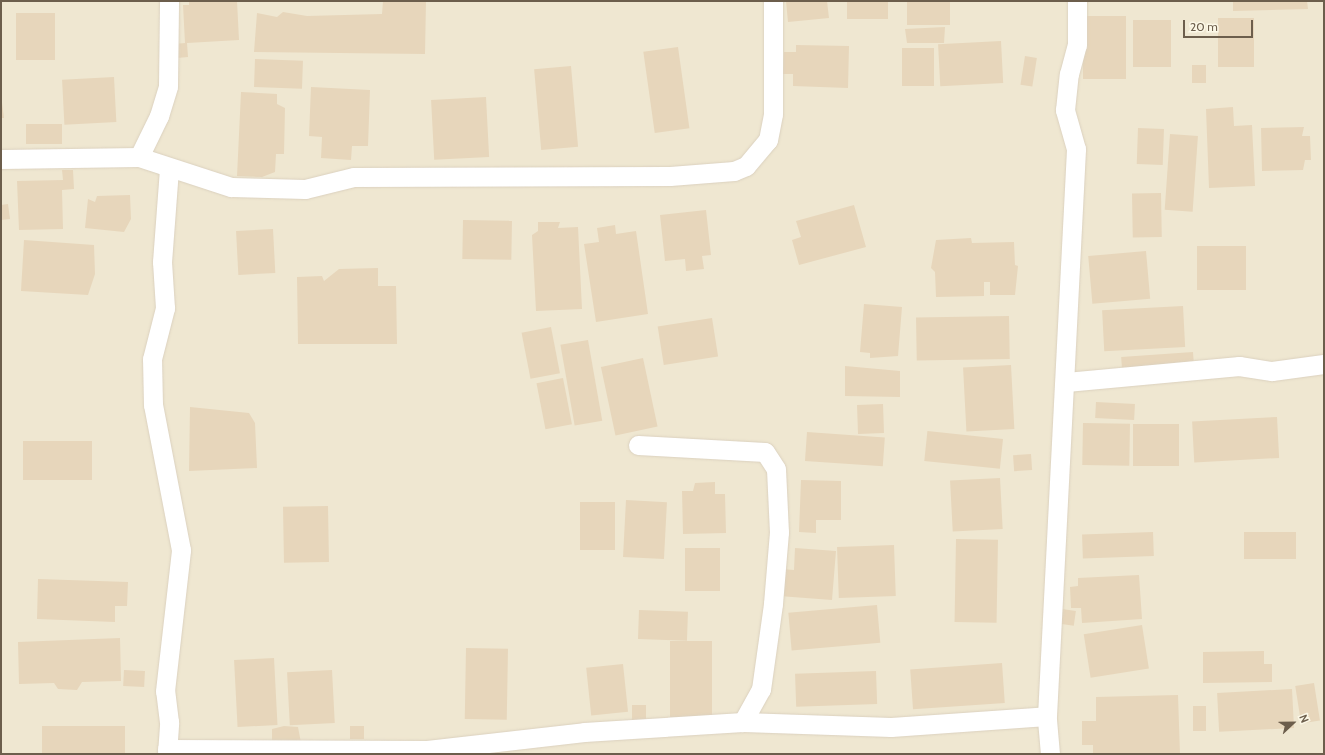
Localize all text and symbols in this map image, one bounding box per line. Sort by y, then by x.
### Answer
scale bar [1185,12,1255,38]
text: 20 m [1190,19,1218,34]
north arrow [1273,703,1313,743]
text: N [1296,712,1312,725]

